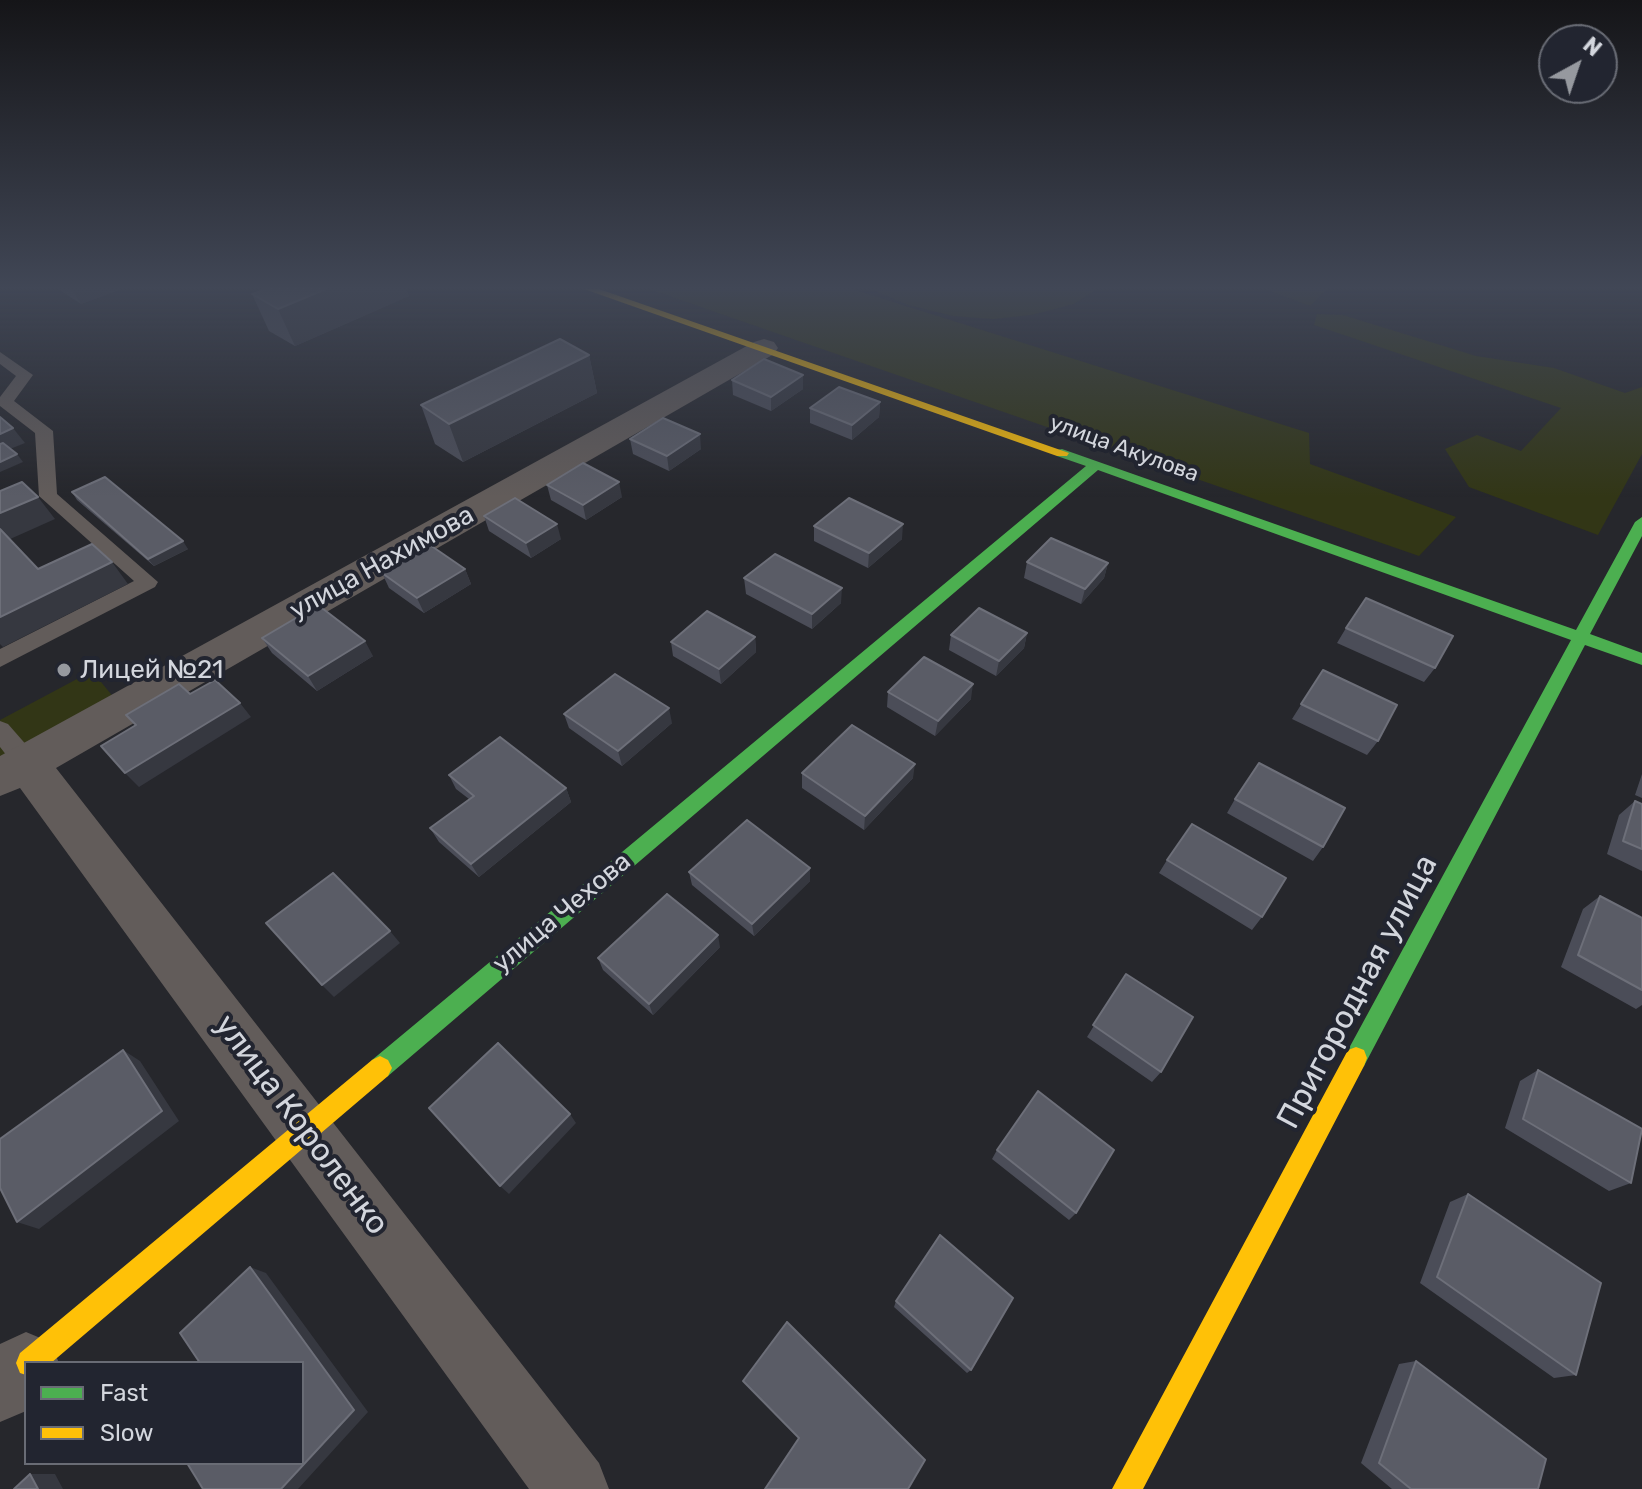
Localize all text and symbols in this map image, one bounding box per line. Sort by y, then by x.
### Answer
north arrow [1538,24,1618,104]
text: N [1578,31,1607,62]
street label: улица Акулова [1046,410,1202,488]
street label: улица Нахимова [285,500,479,626]
place label: Лицей №21 [80,654,223,686]
marker: Лицей №21 [55,661,73,679]
street label: улица Чехова [487,846,637,980]
street label: Пригородная улица [1270,849,1446,1135]
street label: улица Короленко [206,1007,396,1243]
legend [24,1361,304,1465]
text: Fast [100,1379,148,1407]
text: Slow [100,1419,153,1447]

